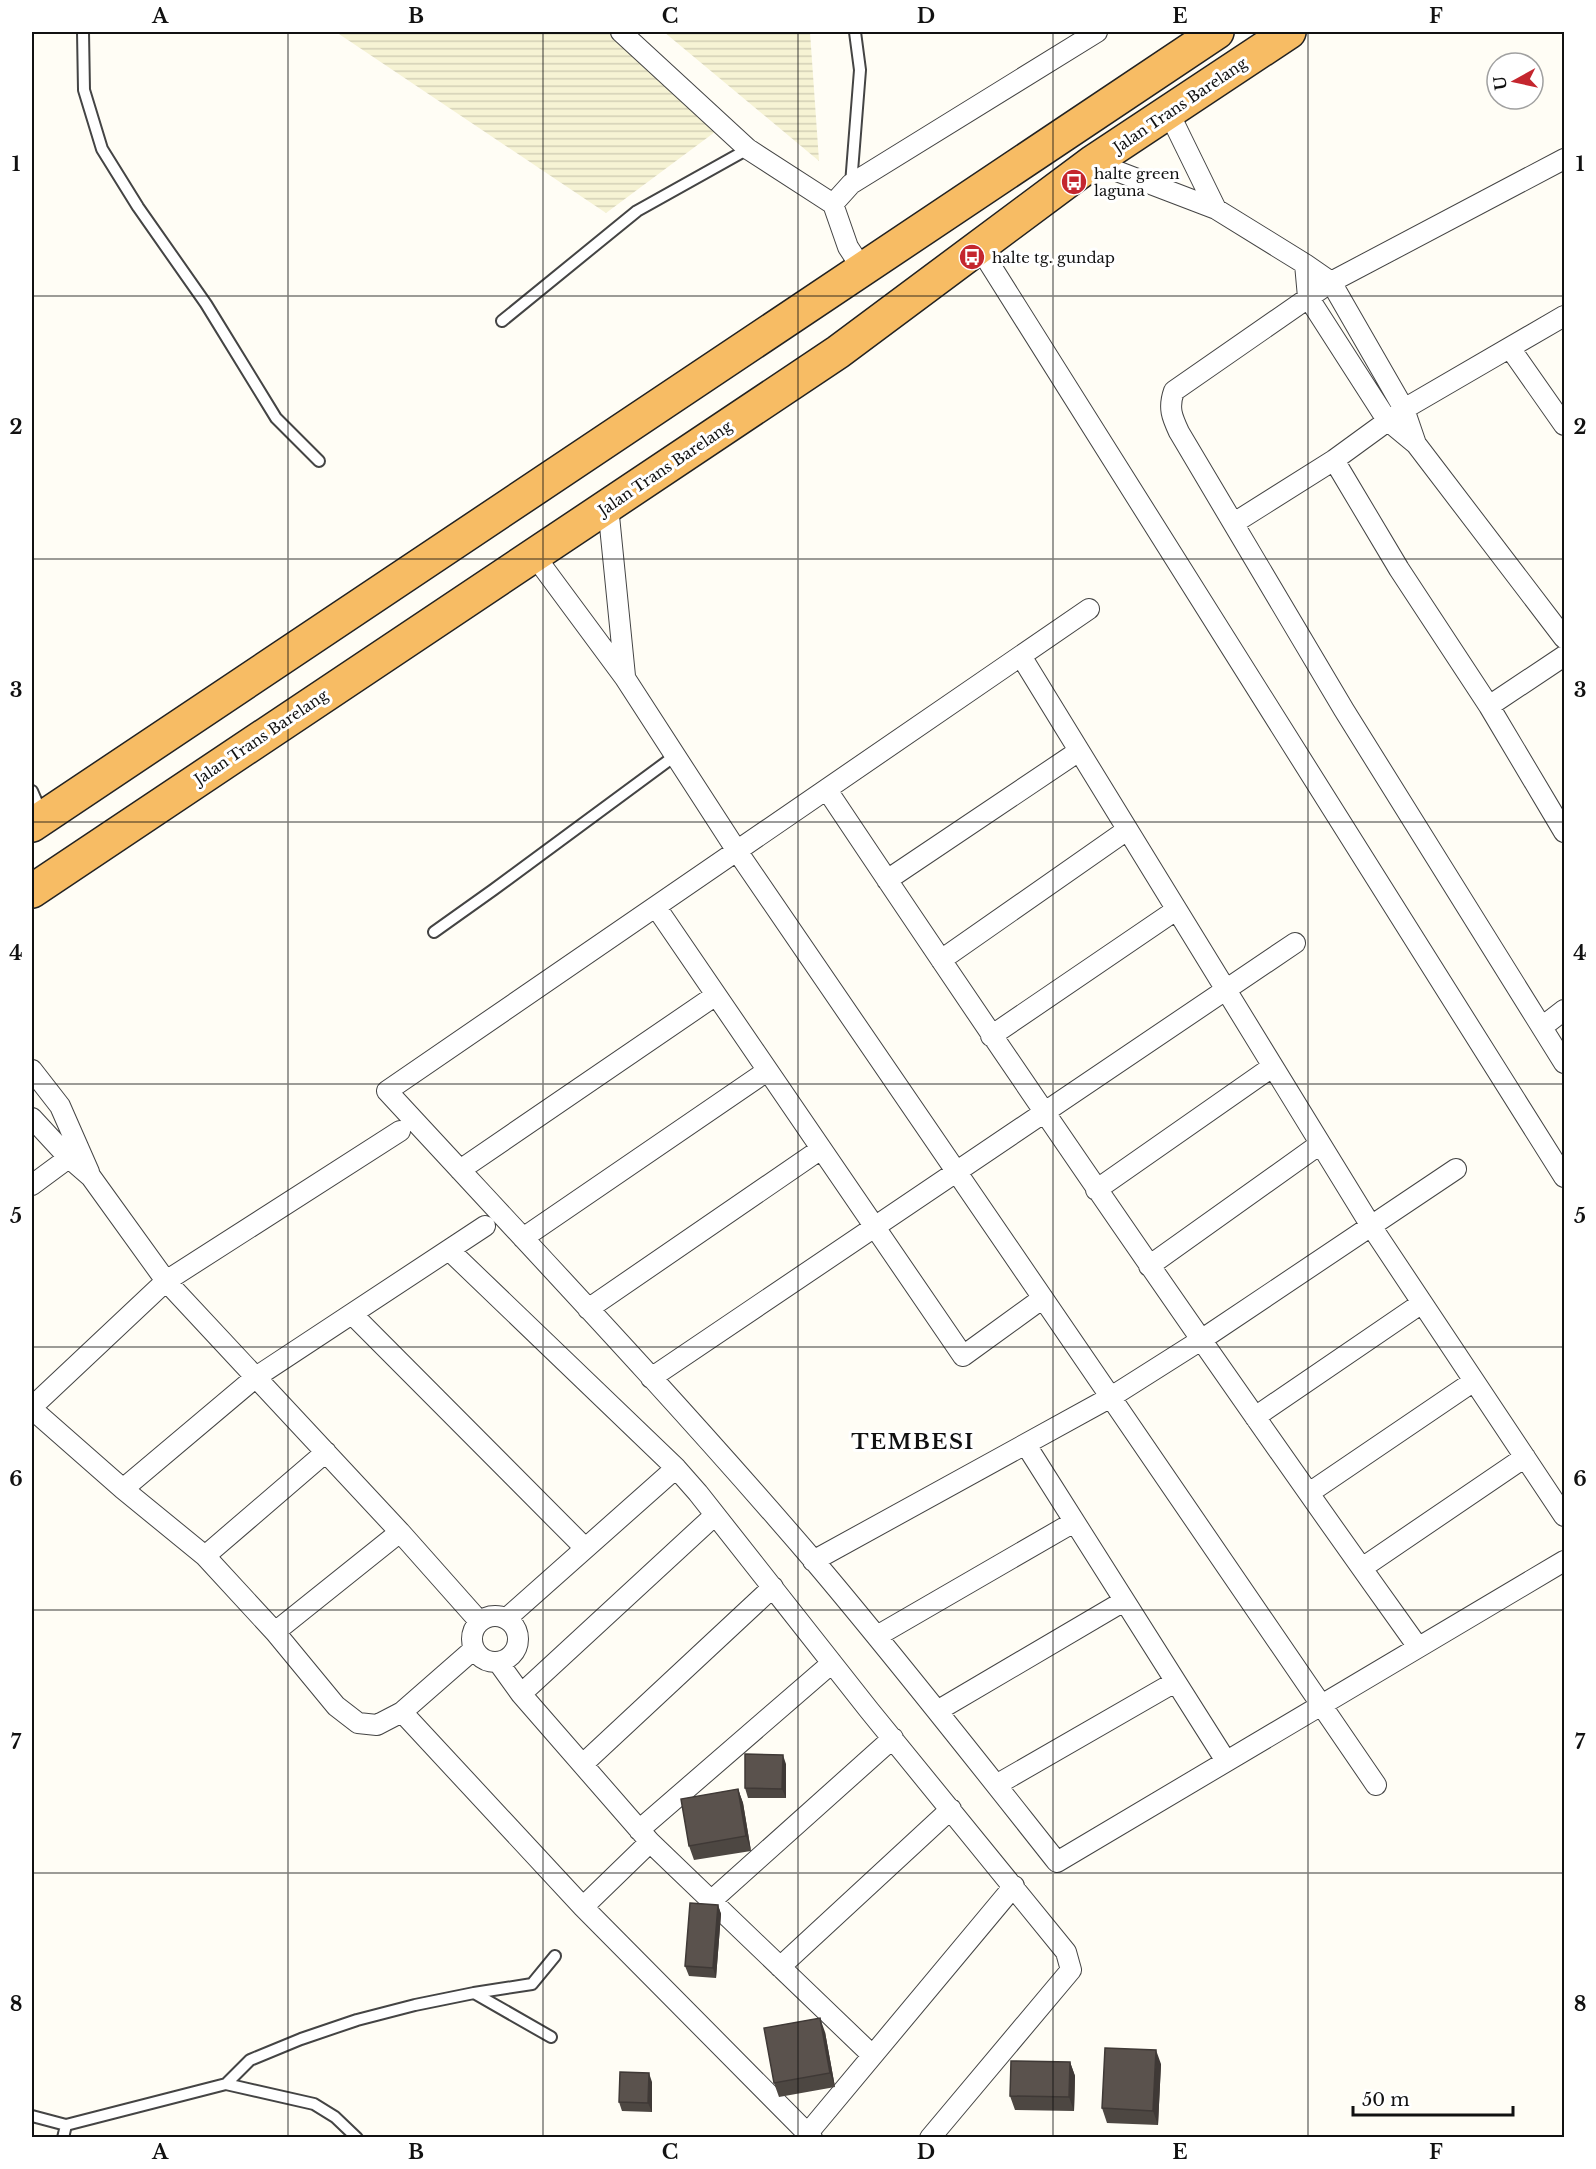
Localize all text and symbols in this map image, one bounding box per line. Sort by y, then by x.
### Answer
text: A [151,4,169,28]
text: B [408,4,424,28]
text: C [662,4,678,28]
text: D [917,4,935,28]
text: E [1172,4,1188,28]
text: F [1429,4,1443,28]
north arrow [1485,51,1545,111]
street label: Jalan Trans Barelang [1108,53,1251,158]
text: U [1489,75,1511,91]
text: 1 [12,152,21,176]
text: 1 [1576,152,1585,176]
place label: halte green laguna [1094,164,1180,200]
bus stop icon: halte green laguna [1059,167,1089,197]
bus stop icon: halte tg. gundap [957,242,987,272]
place label: halte tg. gundap [992,248,1115,267]
text: 2 [9,415,23,439]
text: 2 [1573,415,1587,439]
street label: Jalan Trans Barelang [593,416,736,521]
text: 3 [10,678,22,702]
text: 3 [1574,678,1586,702]
street label: Jalan Trans Barelang [189,685,332,790]
text: 4 [9,941,23,965]
text: 4 [1573,941,1587,965]
text: 5 [10,1204,22,1228]
text: 5 [1574,1204,1586,1228]
district label: TEMBESI [851,1429,975,1455]
text: 6 [9,1467,23,1491]
text: 6 [1573,1467,1587,1491]
text: 7 [11,1730,22,1754]
text: 7 [1575,1730,1586,1754]
text: 8 [10,1992,22,2016]
text: 8 [1574,1992,1586,2016]
scale bar [1353,2079,1514,2117]
text: 50 m [1362,2089,1410,2111]
text: A [151,2140,169,2164]
text: B [408,2140,424,2164]
text: C [662,2140,678,2164]
text: D [917,2140,935,2164]
text: E [1172,2140,1188,2164]
text: F [1429,2140,1443,2164]

